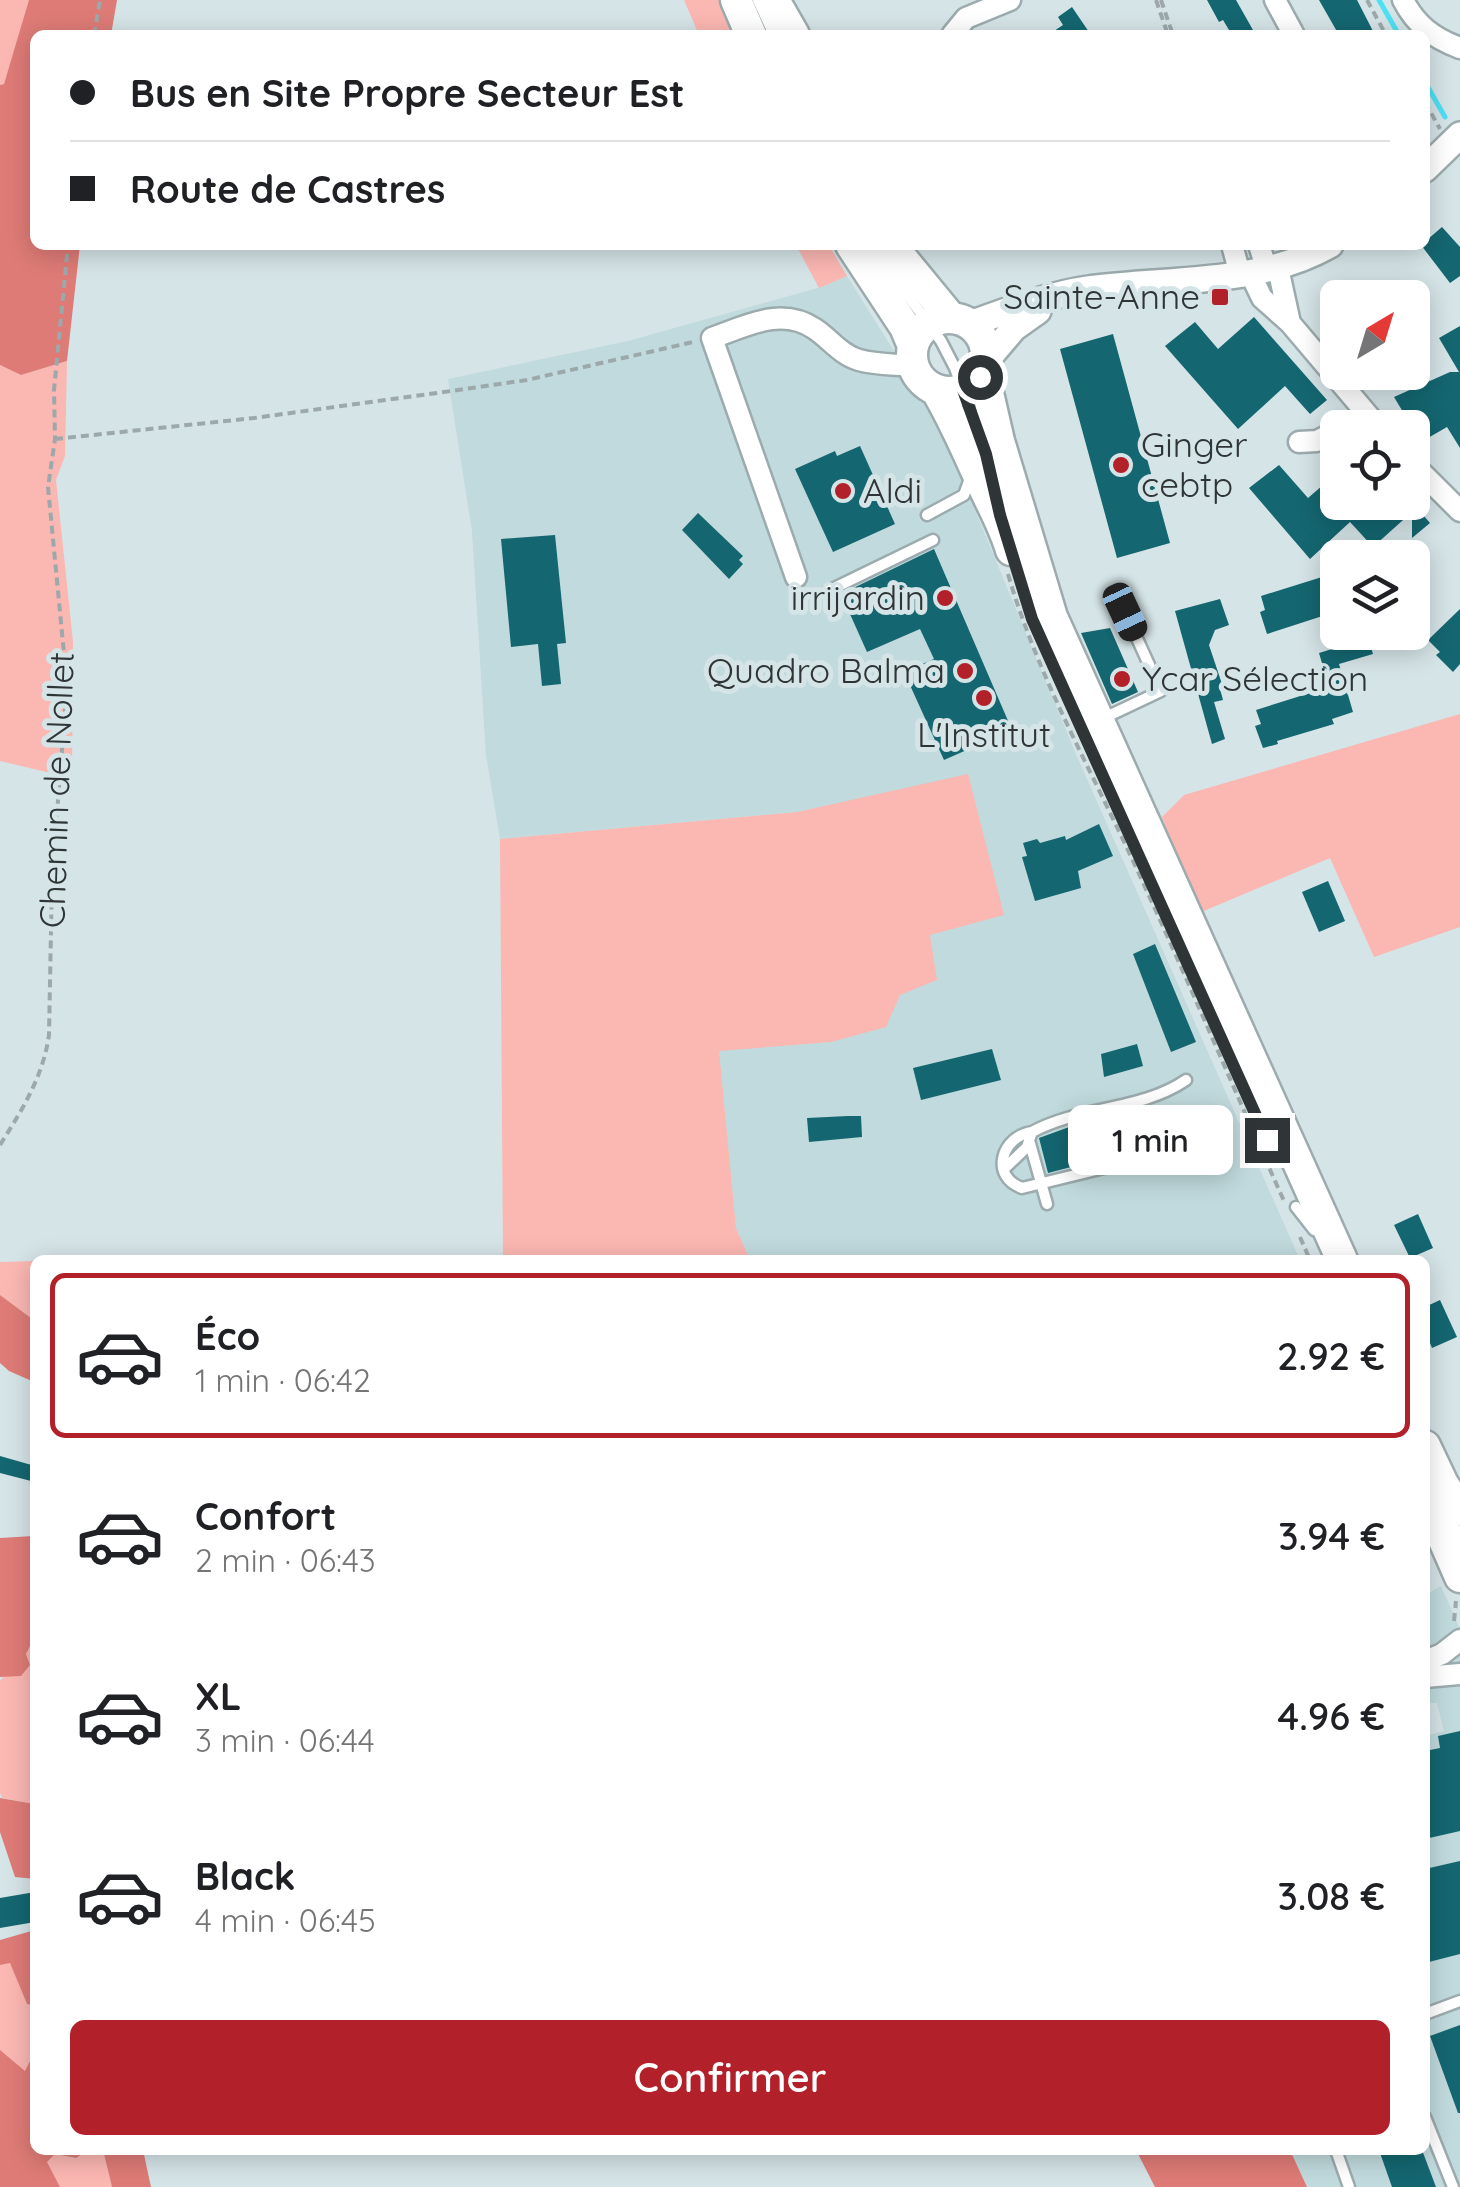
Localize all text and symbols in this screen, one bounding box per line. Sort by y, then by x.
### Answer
text: Bus en Site Propre Secteur Est [130,69,684,117]
text: Route de Castres [130,165,445,213]
place label: Sainte-Anne [1003,274,1200,318]
north arrow [1320,280,1430,390]
map controls [1320,280,1430,650]
marker: Sainte-Anne [1209,286,1231,308]
route start [958,355,1003,400]
button: locate [1320,410,1430,520]
place label: Ginger cebtp [1141,422,1247,506]
marker: Ginger cebtp [1110,454,1132,476]
place label: Aldi [863,468,922,512]
marker: Aldi [832,480,854,502]
button: layers [1320,540,1430,650]
place label: irrijardin [791,575,925,619]
car [1099,578,1151,646]
marker: irrijardin [934,587,956,609]
place label: Quadro Balma [707,648,945,692]
street label: Chemin de Nollet [29,651,83,929]
place label: Ycar Sélection [1142,656,1368,700]
marker: Quadro Balma [954,660,976,682]
marker: Ycar Sélection [1111,668,1133,690]
marker: L'Institut [973,687,995,709]
place label: L'Institut [917,712,1051,756]
callout: 1 min [1067,1105,1232,1175]
route end [1245,1118,1290,1163]
text: 1 min [1112,1120,1189,1160]
icon: car [75,1311,165,1401]
text: Éco [195,1312,260,1360]
text: 2.92 € [1277,1332,1385,1380]
text: 1 min · 06:42 [195,1360,371,1400]
icon: car [75,1491,165,1581]
text: Confort [195,1492,336,1540]
text: 3.94 € [1278,1512,1385,1560]
text: 2 min · 06:43 [195,1540,376,1580]
icon: car [75,1671,165,1761]
text: XL [195,1672,241,1720]
text: 4.96 € [1278,1692,1385,1740]
text: 3 min · 06:44 [195,1720,375,1760]
icon: car [75,1851,165,1941]
text: Black [195,1852,295,1900]
text: 3.08 € [1277,1872,1385,1920]
text: 4 min · 06:45 [195,1900,376,1940]
button: Confirmer [70,2020,1390,2135]

